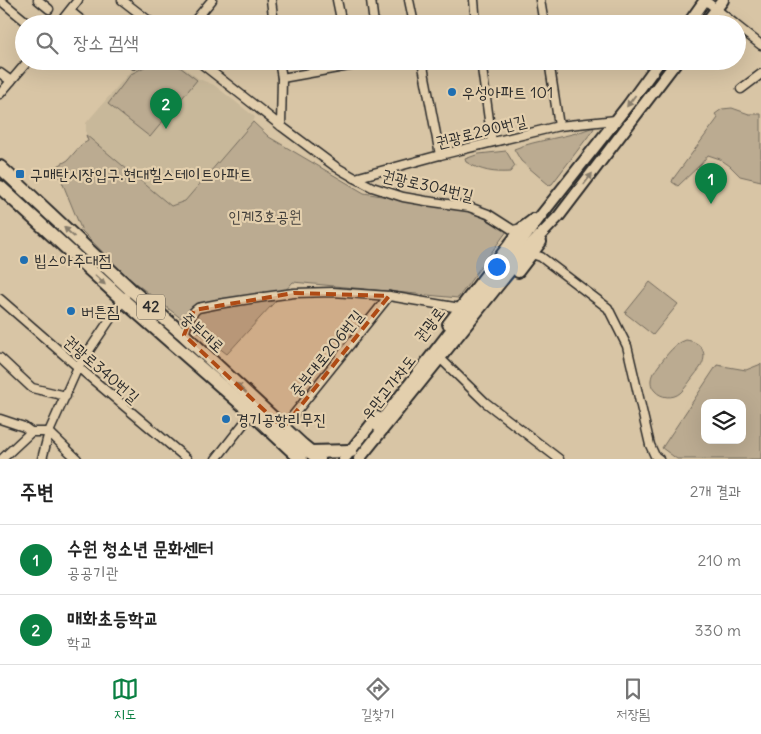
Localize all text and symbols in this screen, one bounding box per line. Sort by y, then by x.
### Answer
search box [15,15,746,70]
icon: search [33,29,61,57]
text: 장소 검색 [73,30,139,54]
place label: 우성아파트 101 [462,82,553,102]
marker: 우성아파트 101 [446,86,458,98]
pin: 2 [150,88,182,129]
one-way arrow [626,94,637,107]
street label: 권광로290번길 [434,110,529,152]
pin: 1 [695,163,727,204]
place label: 구매탄시장입구.현대힐스테이트아파트 [30,164,252,184]
street label: 권광로304번길 [380,165,476,205]
marker: 구매탄시장입구.현대힐스테이트아파트 [14,168,26,180]
one-way arrow [583,172,593,186]
park label: 인계3호공원 [228,206,302,226]
one-way arrow [63,226,75,238]
place label: 빕스아주대점 [34,250,111,270]
marker: 빕스아주대점 [18,254,30,266]
your location [484,254,510,280]
one-way arrow [94,274,106,286]
road number: 42 [137,294,165,320]
place label: 버튼짐 [81,301,120,321]
street label: 권광로 [409,303,449,345]
marker: 버튼짐 [65,305,77,317]
street label: 중부대로206번길 [285,306,367,400]
street label: 중부대로 [177,307,229,357]
street label: 권광로340번길 [60,331,144,407]
street label: 우만고가차도 [356,350,420,424]
one-way arrow [235,382,247,394]
map controls [701,399,746,444]
button: layers [701,399,746,444]
place label: 경기공항리무진 [236,409,326,429]
marker: 경기공항리무진 [220,413,232,425]
text: 주변 [20,478,54,505]
text: 2개 결과 [690,481,741,501]
text: 수원 청소년 문화센터 [67,536,214,560]
text: 1 [33,550,39,570]
text: 210 m [698,550,741,570]
text: 공공기관 [67,562,119,582]
text: 매화초등학교 [67,606,159,630]
text: 2 [32,620,40,640]
text: 330 m [694,620,741,640]
text: 학교 [67,632,93,652]
tab: 지도 [111,675,139,724]
tab: 길찾기 [361,675,394,724]
tab: 저장됨 [616,675,650,724]

